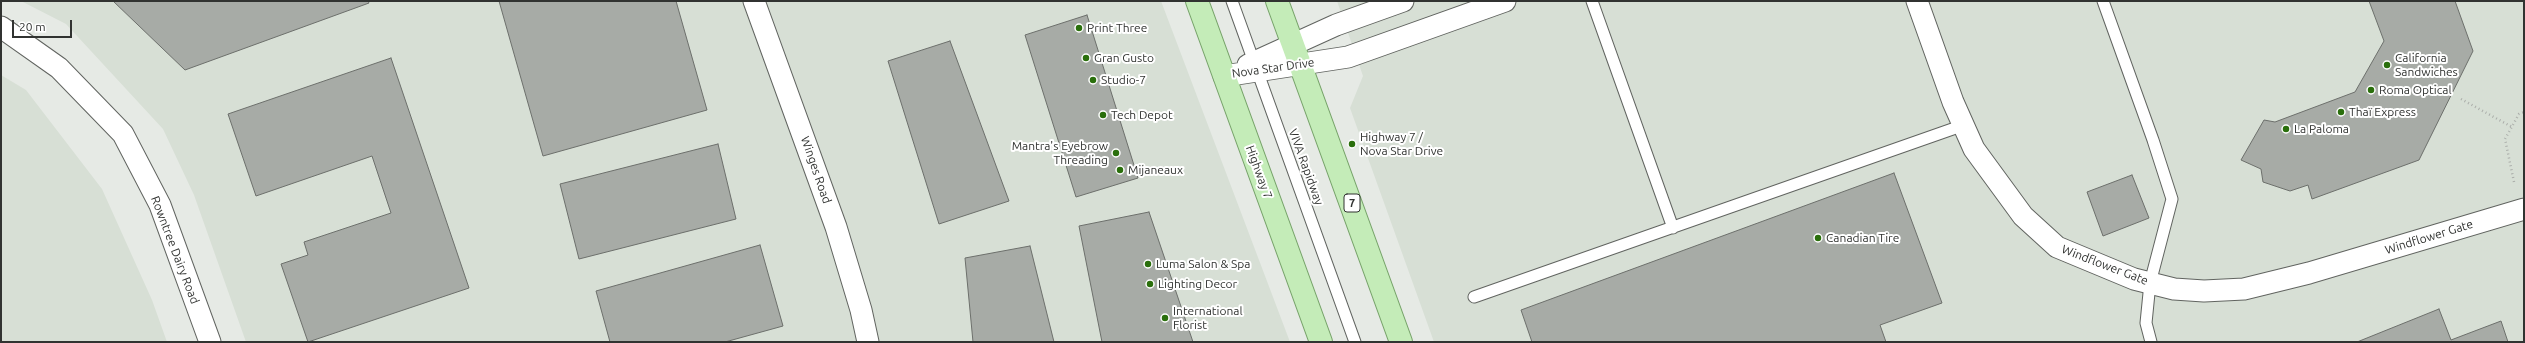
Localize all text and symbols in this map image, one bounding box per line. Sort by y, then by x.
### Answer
scale bar [14,12,74,38]
text: 20 m [19,20,46,33]
place label: Print Three [1087,21,1147,35]
marker: Print Three [1074,23,1084,33]
place label: Gran Gusto [1094,51,1154,65]
place label: California Sandwiches [2395,51,2458,79]
marker: Gran Gusto [1081,53,1091,63]
street label: Nova Star Drive [1231,55,1315,81]
marker: California Sandwiches [2382,60,2392,70]
place label: Studio-7 [1101,73,1146,87]
marker: Studio-7 [1088,75,1098,85]
place label: Roma Optical [2379,83,2452,97]
marker: Roma Optical [2366,85,2376,95]
place label: Thaï Express [2349,105,2416,119]
marker: Thaï Express [2336,107,2346,117]
place label: Tech Depot [1111,108,1173,122]
marker: Tech Depot [1098,110,1108,120]
place label: La Paloma [2294,122,2349,136]
marker: La Paloma [2281,124,2291,134]
street label: VIVA Rapidway [1286,127,1326,207]
place label: Highway 7 / Nova Star Drive [1360,130,1443,158]
street label: Winges Road [798,134,834,206]
place label: Mantra's Eyebrow Threading [1012,139,1108,167]
marker: Highway 7 / Nova Star Drive [1347,139,1357,149]
street label: Highway 7 [1243,143,1275,201]
marker: Mantra's Eyebrow Threading [1111,148,1121,158]
place label: Mijaneaux [1128,163,1183,177]
marker: Mijaneaux [1115,165,1125,175]
street label: Rowntree Dairy Road [148,194,202,306]
road number: 7 [1344,194,1360,212]
street label: Windflower Gate [2383,217,2475,257]
place label: Canadian Tire [1826,231,1899,245]
marker: Canadian Tire [1813,233,1823,243]
street label: Windflower Gate [2060,242,2150,288]
place label: Luma Salon & Spa [1156,257,1251,271]
marker: Luma Salon & Spa [1143,259,1153,269]
place label: Lighting Decor [1158,277,1237,291]
marker: Lighting Decor [1145,279,1155,289]
place label: International Florist [1173,304,1243,332]
marker: International Florist [1160,313,1170,323]

